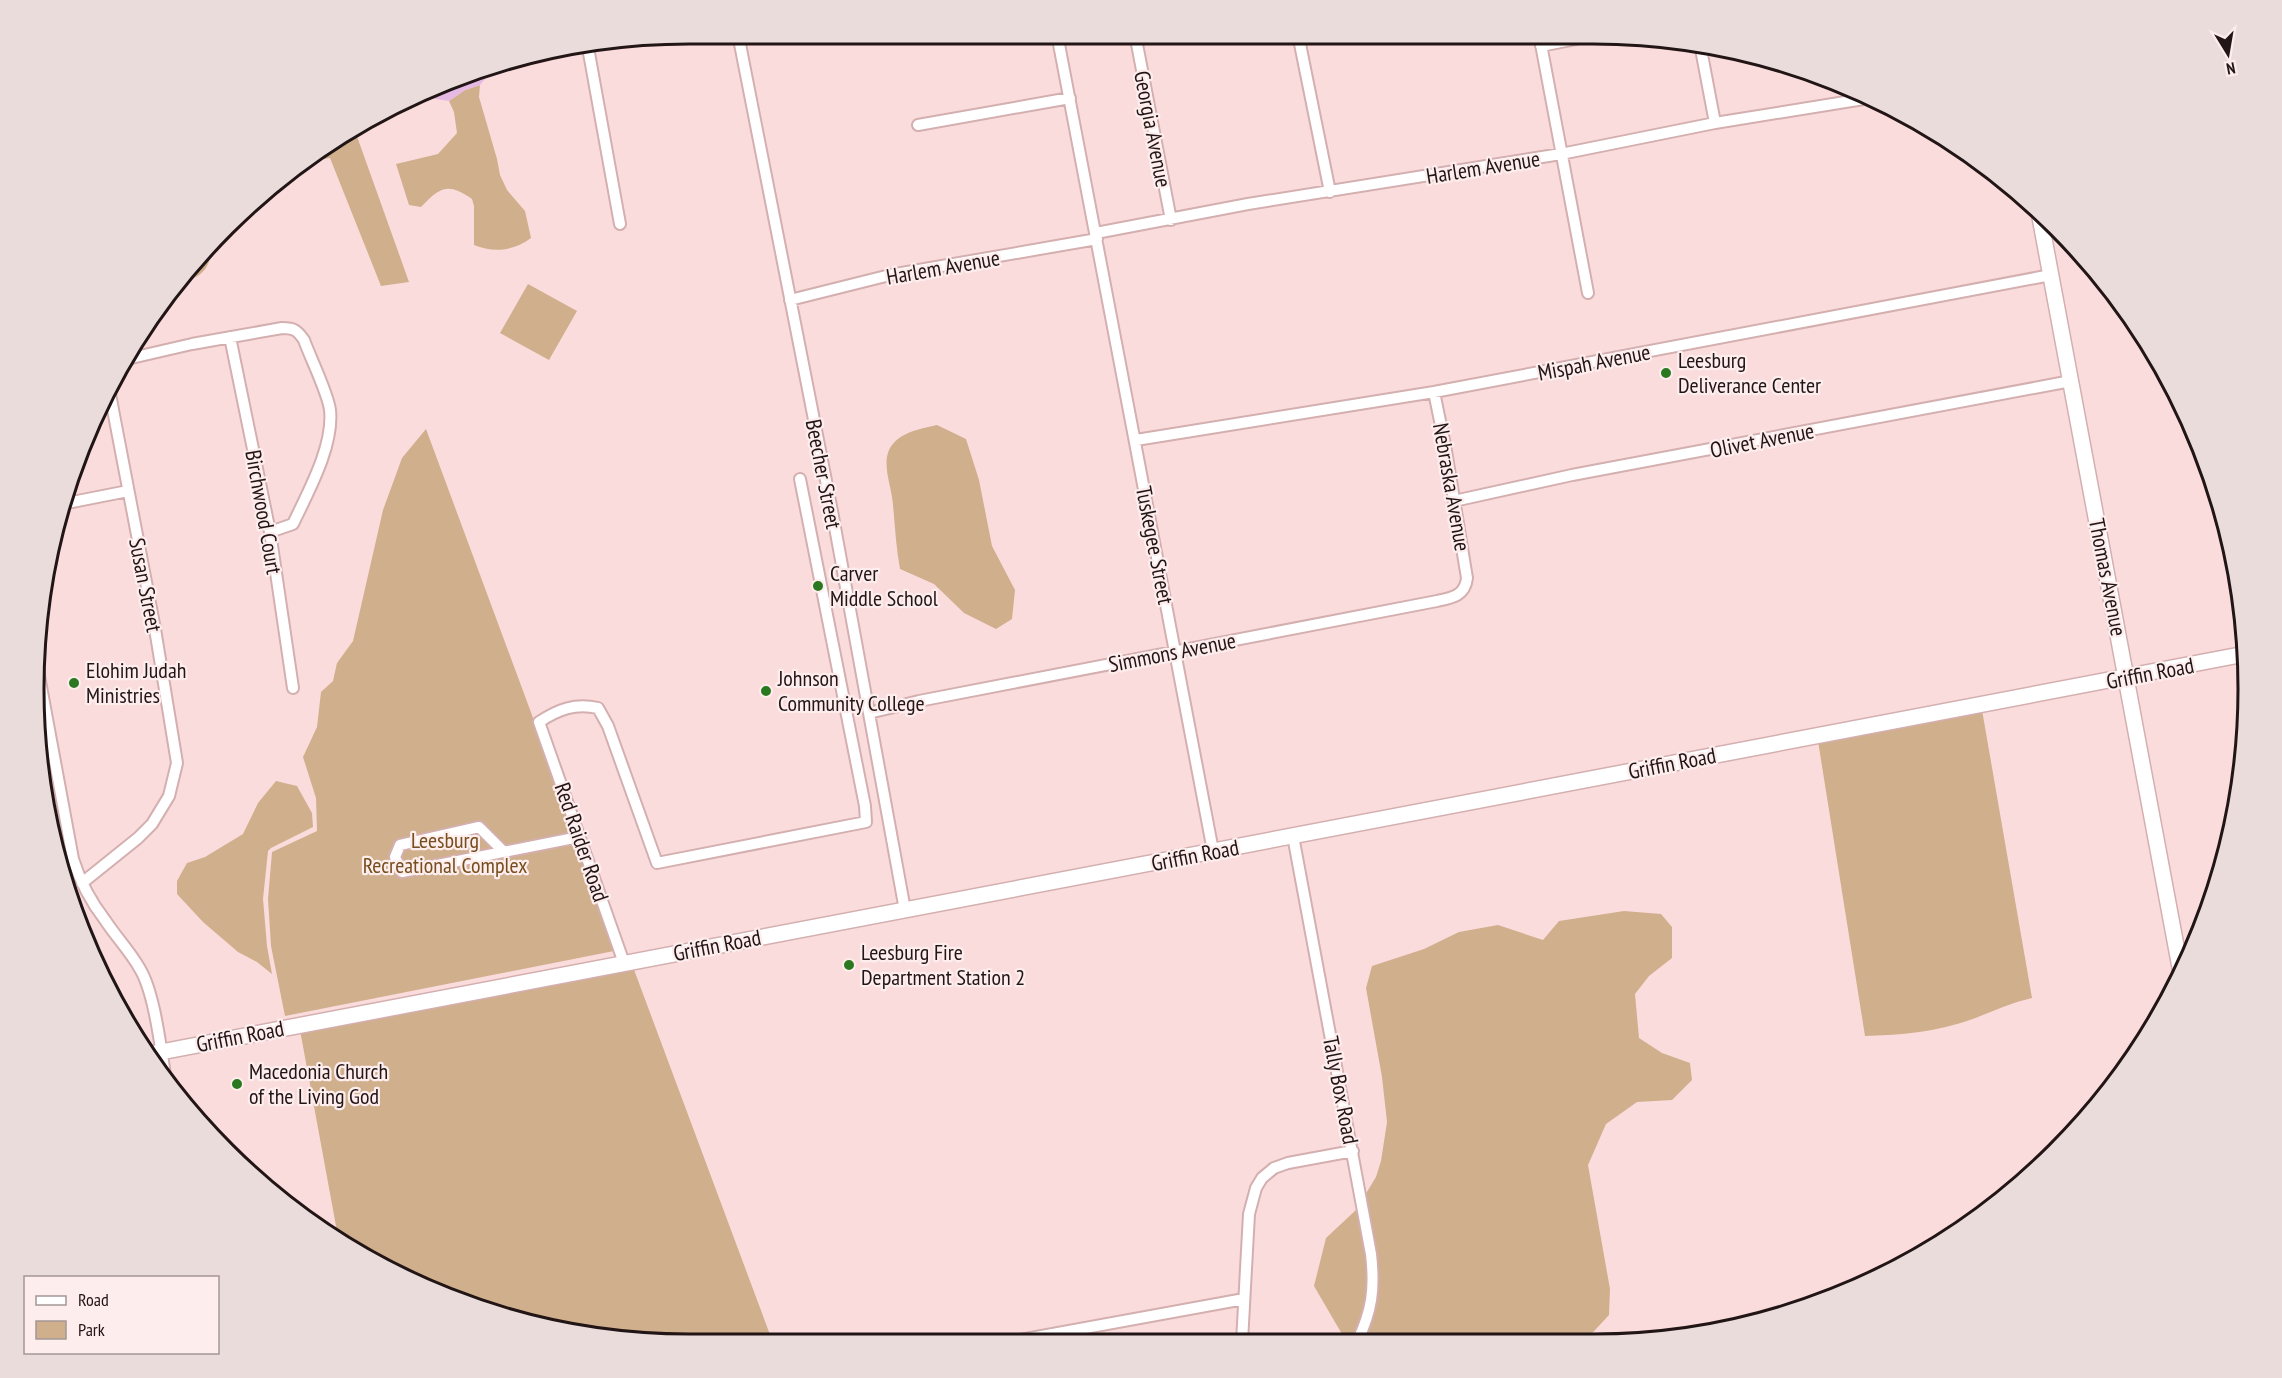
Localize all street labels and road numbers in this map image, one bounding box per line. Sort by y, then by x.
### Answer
street label: Georgia Avenue [1128,68,1178,190]
street label: Harlem Avenue [1424,144,1542,190]
street label: Harlem Avenue [884,243,1002,291]
street label: Mispah Avenue [1535,337,1653,387]
street label: Olivet Avenue [1708,416,1816,464]
street label: Beecher Street [800,417,848,531]
street label: Nebraska Avenue [1427,421,1477,553]
street label: Birchwood Court [239,448,289,576]
street label: Tuskegee Street [1130,483,1180,607]
street label: Thomas Avenue [2083,516,2133,638]
street label: Susan Street [123,536,169,634]
street label: Simmons Avenue [1106,626,1238,678]
street label: Griffin Road [2104,651,2196,695]
street label: Griffin Road [1626,741,1718,785]
street label: Red Raider Road [549,779,615,905]
street label: Griffin Road [1149,833,1241,877]
street label: Griffin Road [671,923,763,967]
street label: Griffin Road [194,1014,286,1058]
street label: Tally Box Road [1317,1034,1365,1146]

